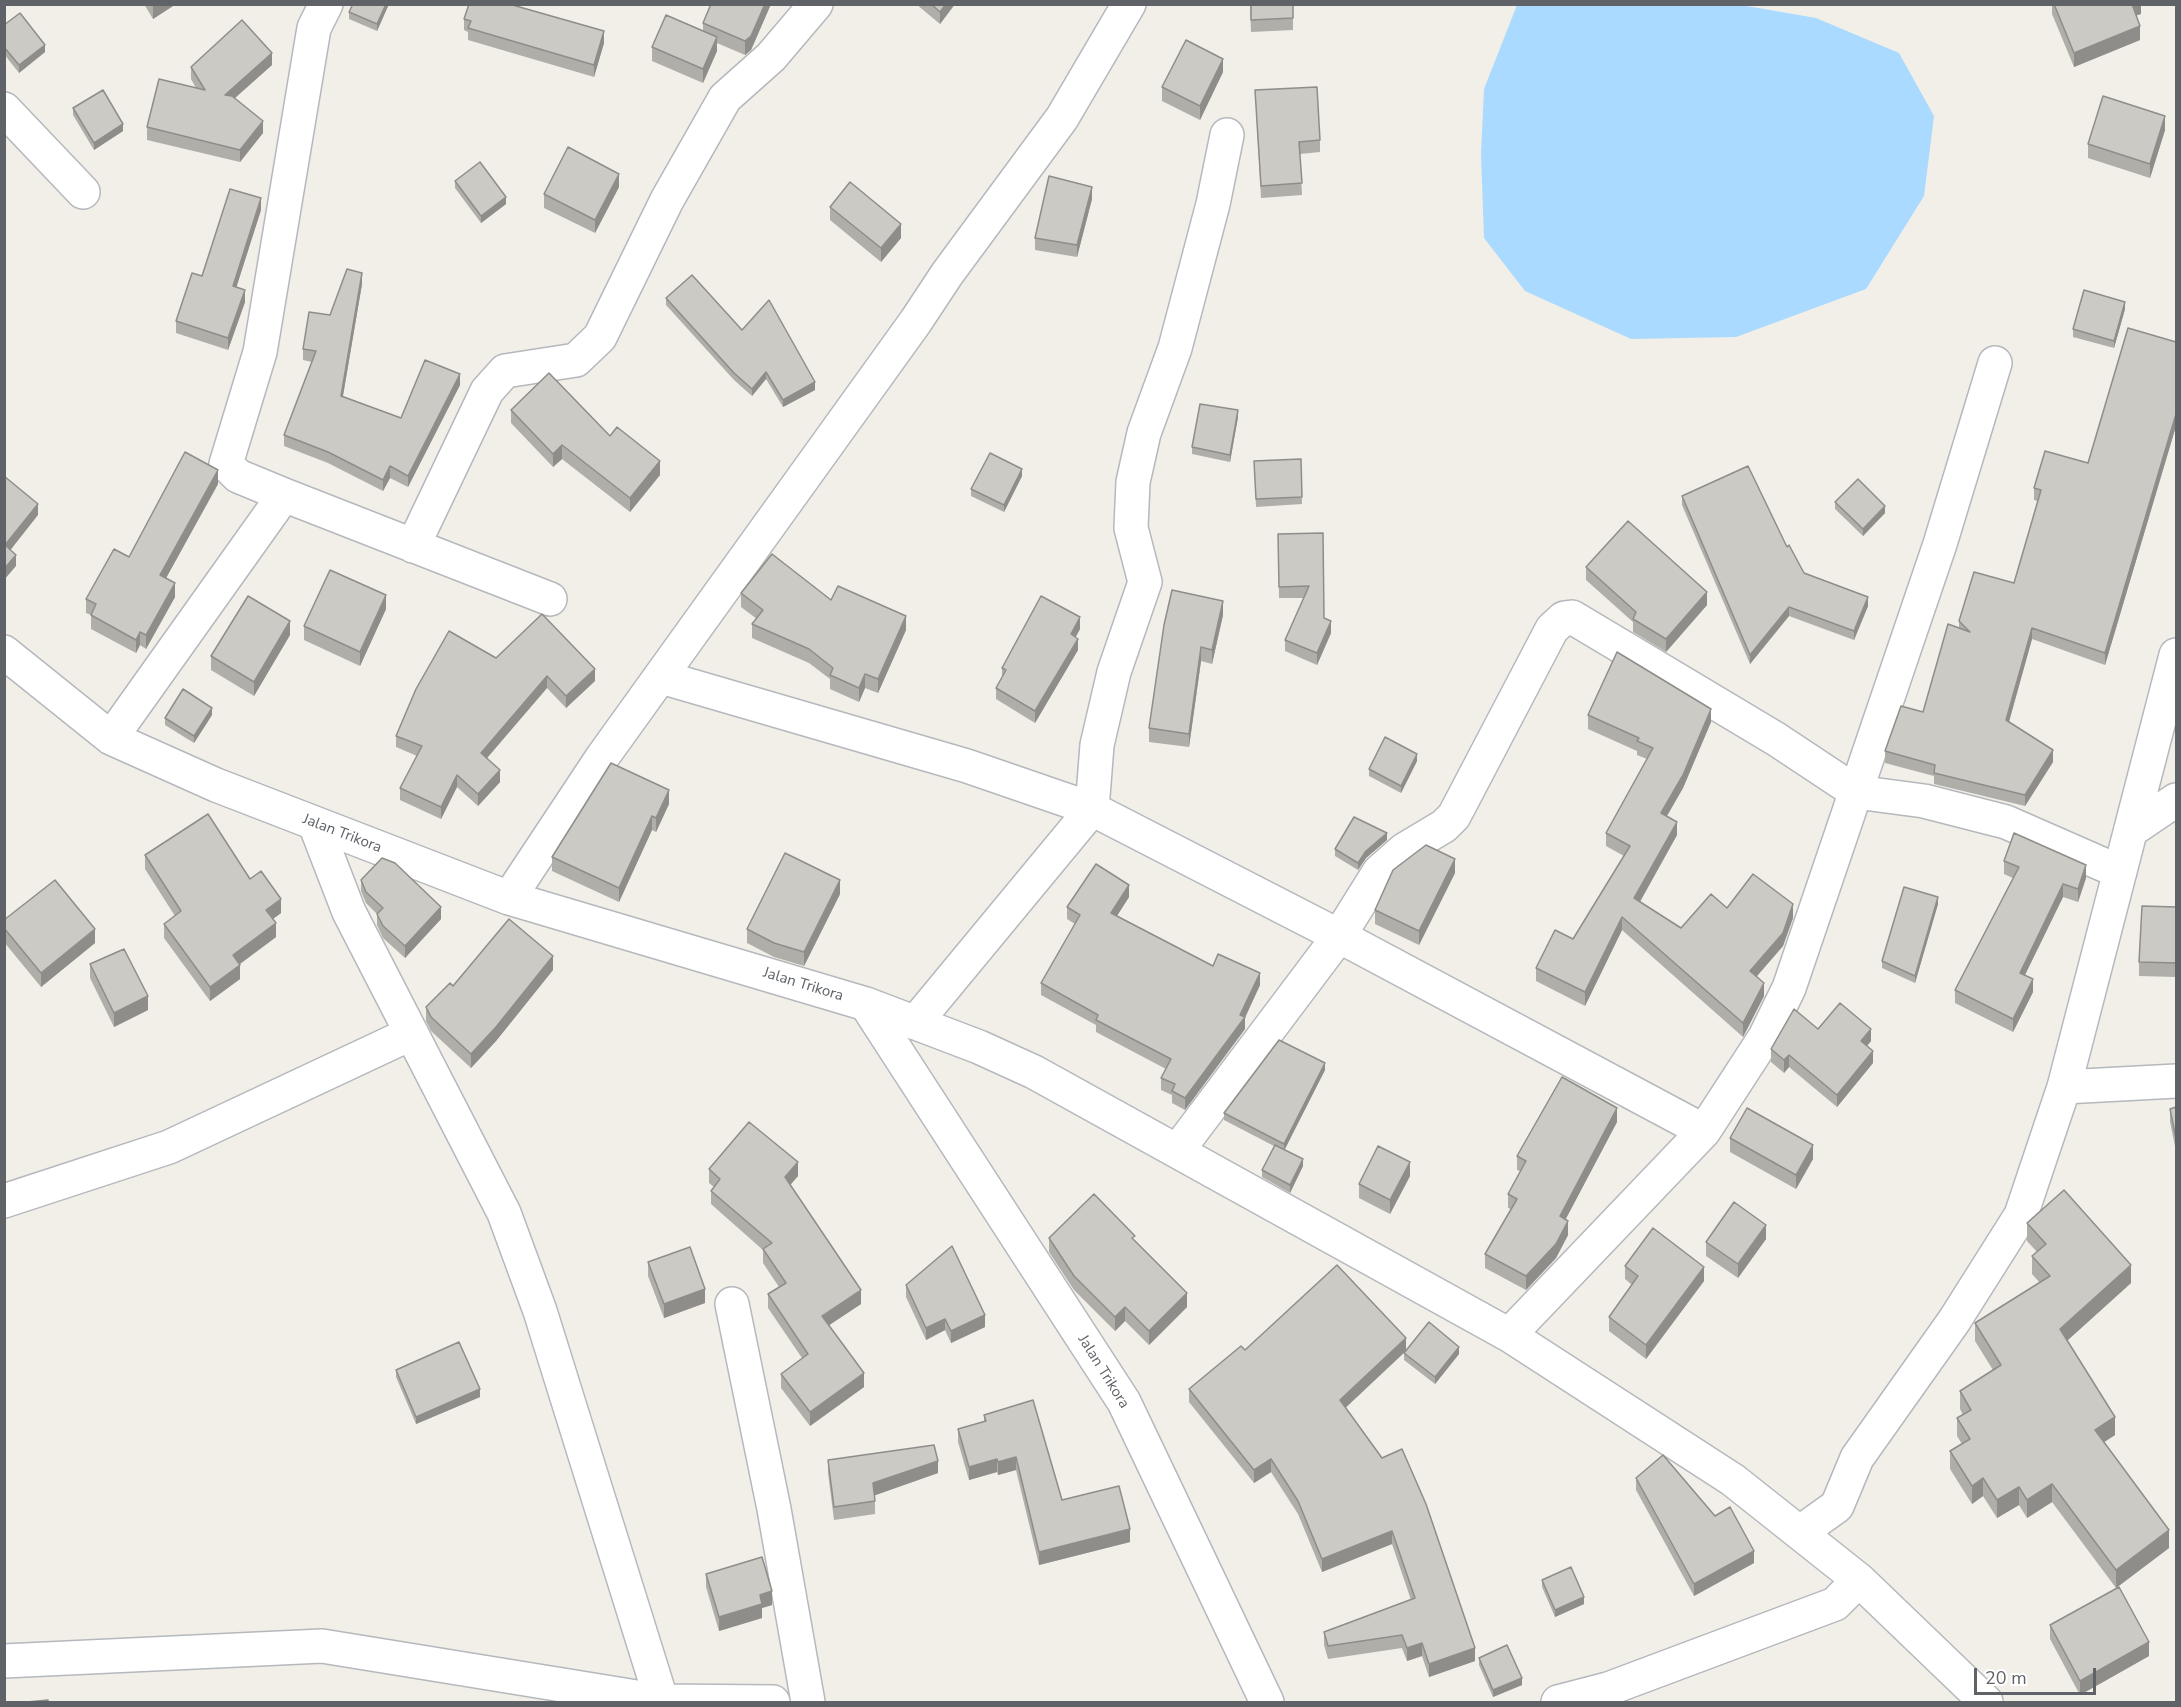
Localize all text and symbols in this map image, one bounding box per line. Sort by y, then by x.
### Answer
street label: Jalan Trikora [300,811,384,857]
street label: Jalan Trikora [761,964,845,1006]
street label: Jalan Trikora [1073,1332,1133,1412]
scale bar [1977,1656,2098,1694]
text: 20 m [1985,1666,2027,1690]

